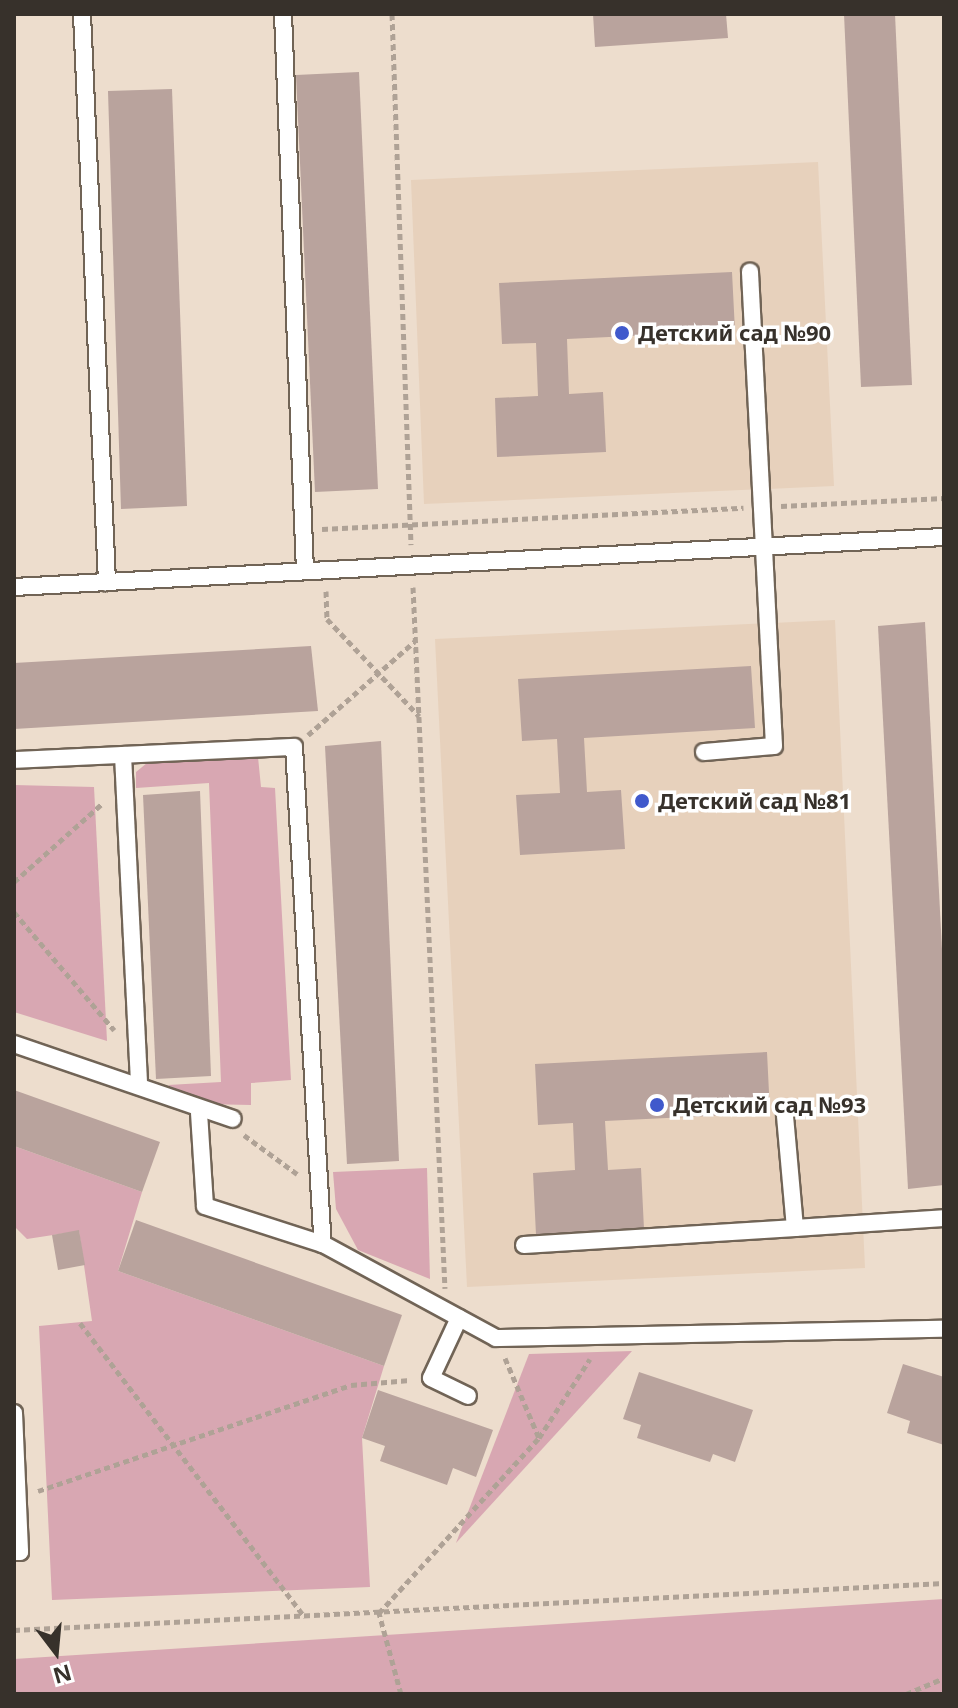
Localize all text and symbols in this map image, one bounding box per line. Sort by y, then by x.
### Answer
place label: Детский сад №90 [638,320,831,346]
marker: Детский сад №90 [613,324,631,342]
place label: Детский сад №81 [658,788,851,814]
marker: Детский сад №81 [633,792,651,810]
place label: Детский сад №93 [673,1092,866,1118]
marker: Детский сад №93 [648,1096,666,1114]
north arrow [16,1612,96,1692]
text: N [50,1658,75,1692]

